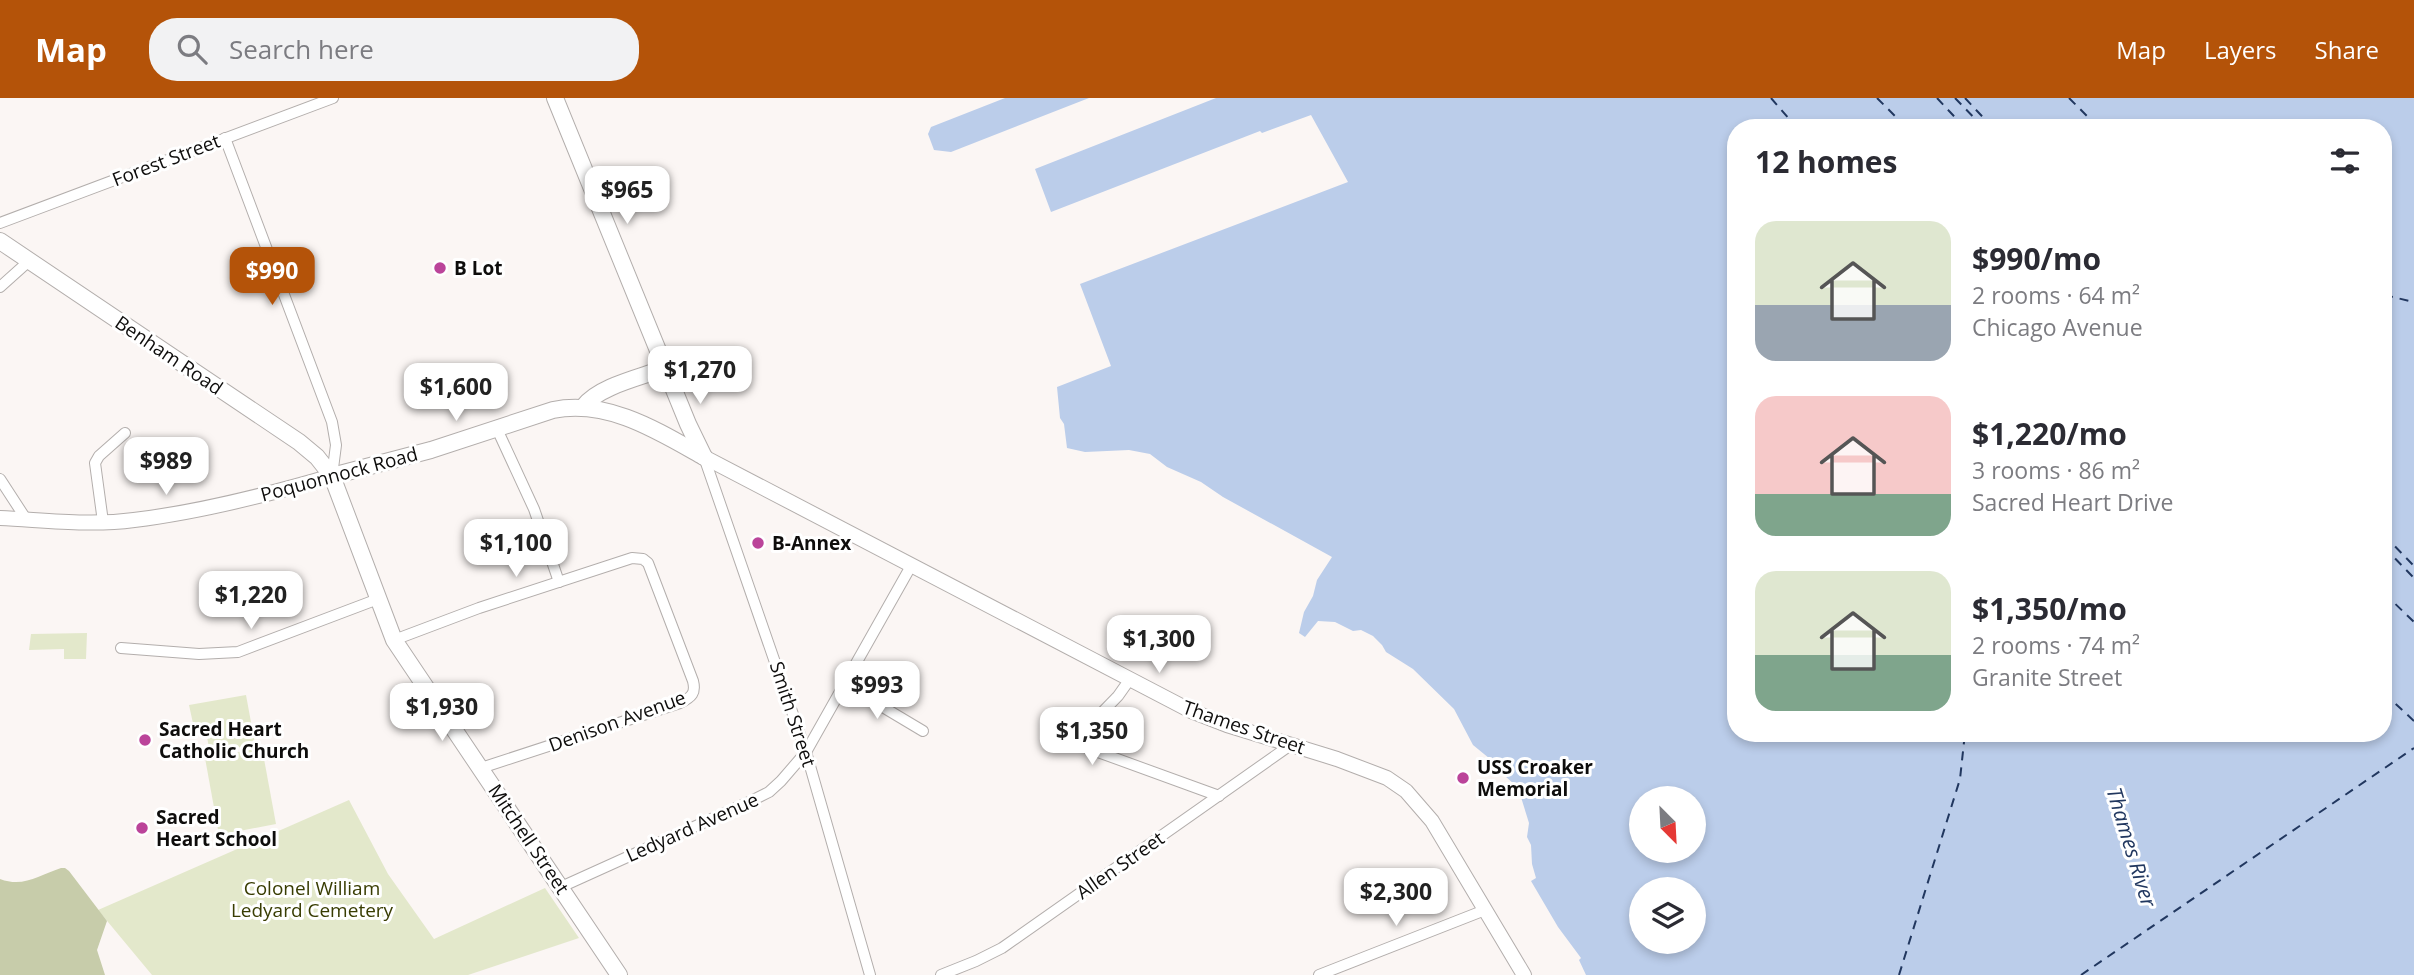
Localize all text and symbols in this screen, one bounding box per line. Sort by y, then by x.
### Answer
search box [149,18,639,81]
text: Map [35,27,107,72]
icon: search [173,30,211,68]
text: Search here [229,31,374,67]
text: Map [2116,33,2166,66]
text: Layers [2204,33,2277,66]
text: Share [2315,33,2379,66]
street label: Forest Street [108,127,224,192]
text: 12 homes [1755,141,1898,182]
icon: filters [2326,142,2364,180]
pin: $965 [586,166,668,226]
text: $965 [601,173,653,205]
text: $990/mo [1972,238,2101,279]
pin: $990 [231,248,313,307]
icon: home [1811,249,1895,333]
text: $990 [246,254,298,286]
place label: B Lot [454,255,502,281]
marker: B Lot [432,260,448,276]
text: 2 rooms · 64 m² [1972,279,2140,311]
street label: Benham Road [110,309,228,401]
text: Chicago Avenue [1972,311,2143,343]
pin: $1,270 [643,346,757,406]
text: $1,270 [664,353,736,385]
pin: $1,600 [399,364,513,423]
text: $1,600 [420,370,492,402]
text: $1,220/mo [1972,413,2127,454]
icon: home [1811,424,1895,508]
pin: $989 [125,438,207,497]
street label: Poquonnock Road [258,441,420,507]
text: $989 [140,444,192,476]
text: 3 rooms · 86 m² [1972,454,2140,486]
text: Sacred Heart Drive [1972,486,2173,518]
pin: $1,100 [459,519,573,579]
text: $1,100 [480,526,552,558]
place label: B-Annex [772,530,851,556]
marker: B-Annex [750,535,766,551]
pin: $1,220 [194,572,308,631]
text: $1,220 [215,578,287,610]
text: $1,350/mo [1972,588,2127,629]
icon: home [1811,599,1895,683]
pin: $1,300 [1102,616,1216,675]
text: $1,300 [1123,622,1195,654]
text: 2 rooms · 74 m² [1972,629,2140,661]
street label: Smith Street [764,658,822,770]
text: Granite Street [1972,661,2122,693]
pin: $993 [836,662,918,721]
text: $993 [851,668,903,700]
pin: $1,930 [385,684,499,743]
street label: Denison Avenue [545,684,689,758]
text: $1,930 [406,690,478,722]
street label: Thames Street [1179,694,1309,760]
pin: $1,350 [1035,708,1149,767]
text: $1,350 [1056,714,1128,746]
place label: Sacred Heart Catholic Church [159,716,309,764]
marker: Sacred Heart Catholic Church [137,732,153,748]
place label: USS Croaker Memorial [1477,754,1593,802]
marker: USS Croaker Memorial [1455,770,1471,786]
street label: Mitchell Street [483,779,576,899]
water label: Thames River [2101,784,2164,911]
street label: Ledyard Avenue [622,786,762,868]
north arrow [1629,786,1706,863]
map controls [1629,786,1706,954]
place label: Sacred Heart School [156,804,277,852]
marker: Sacred Heart School [134,820,150,836]
street label: Allen Street [1071,825,1169,905]
pin: $2,300 [1339,868,1453,928]
park label: Colonel William Ledyard Cemetery [231,875,394,923]
text: $2,300 [1360,875,1432,907]
button: layers [1629,877,1706,954]

